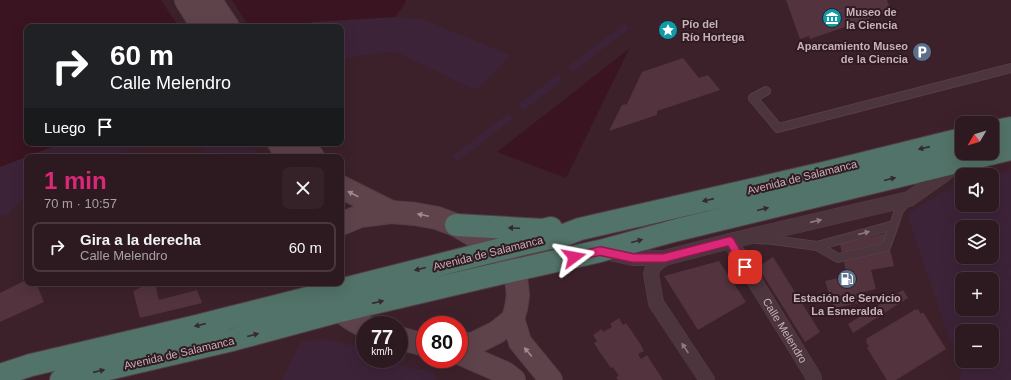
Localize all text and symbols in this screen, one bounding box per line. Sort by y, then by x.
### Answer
place label: Museo de la Ciencia [846,6,898,31]
museum icon: Museo de la Ciencia [821,7,843,29]
place label: Pío del Río Hortega [682,18,745,43]
place icon: Pío del Río Hortega [657,19,679,41]
icon: right [44,40,96,92]
text: 60 m [110,40,174,71]
place label: Aparcamiento Museo de la Ciencia [797,40,909,65]
parking icon: Aparcamiento Museo de la Ciencia [911,41,933,63]
text: Calle Melendro [110,73,231,93]
icon: arrive [94,116,116,138]
north arrow [955,116,999,160]
map controls [955,116,999,368]
text: Luego [44,119,86,136]
one-way arrow [918,145,930,151]
street label: Avenida de Salamanca [746,157,859,196]
text: 1 min [44,167,107,194]
button: close [282,167,324,209]
button: sound [955,168,999,212]
one-way arrow [883,175,896,181]
one-way arrow [347,190,359,197]
text: 70 m · 10:57 [44,196,117,211]
one-way arrow [702,197,714,203]
one-way arrow [757,206,770,212]
one-way arrow [417,212,429,218]
one-way arrow [809,218,822,224]
button: layers [955,220,999,264]
one-way arrow [508,225,520,232]
one-way arrow [858,230,870,236]
text: Gira a la derecha [80,231,201,248]
street label: Avenida de Salamanca [432,233,545,272]
icon: right [46,236,68,258]
position arrow [553,236,595,278]
one-way arrow [632,238,644,244]
text: 60 m [289,239,322,256]
text: Calle Melendro [80,248,167,263]
pin [728,250,762,284]
icon: arrive [734,256,756,278]
one-way arrow [414,267,427,273]
fuel station icon: Estación de Servicio La Esmeralda [836,268,858,290]
button: + [955,272,999,316]
place label: Estación de Servicio La Esmeralda [793,292,901,317]
street label: Calle Melendro [760,296,810,365]
one-way arrow [372,299,384,305]
speed limit sign: 80 [416,316,468,368]
one-way arrow [194,322,206,328]
button: − [955,324,999,368]
text: 77 [371,326,393,348]
one-way arrow [247,332,259,338]
street label: Avenida de Salamanca [123,334,236,372]
one-way arrow [682,342,689,353]
text: km/h [371,346,393,357]
one-way arrow [523,346,532,357]
one-way arrow [93,368,105,374]

